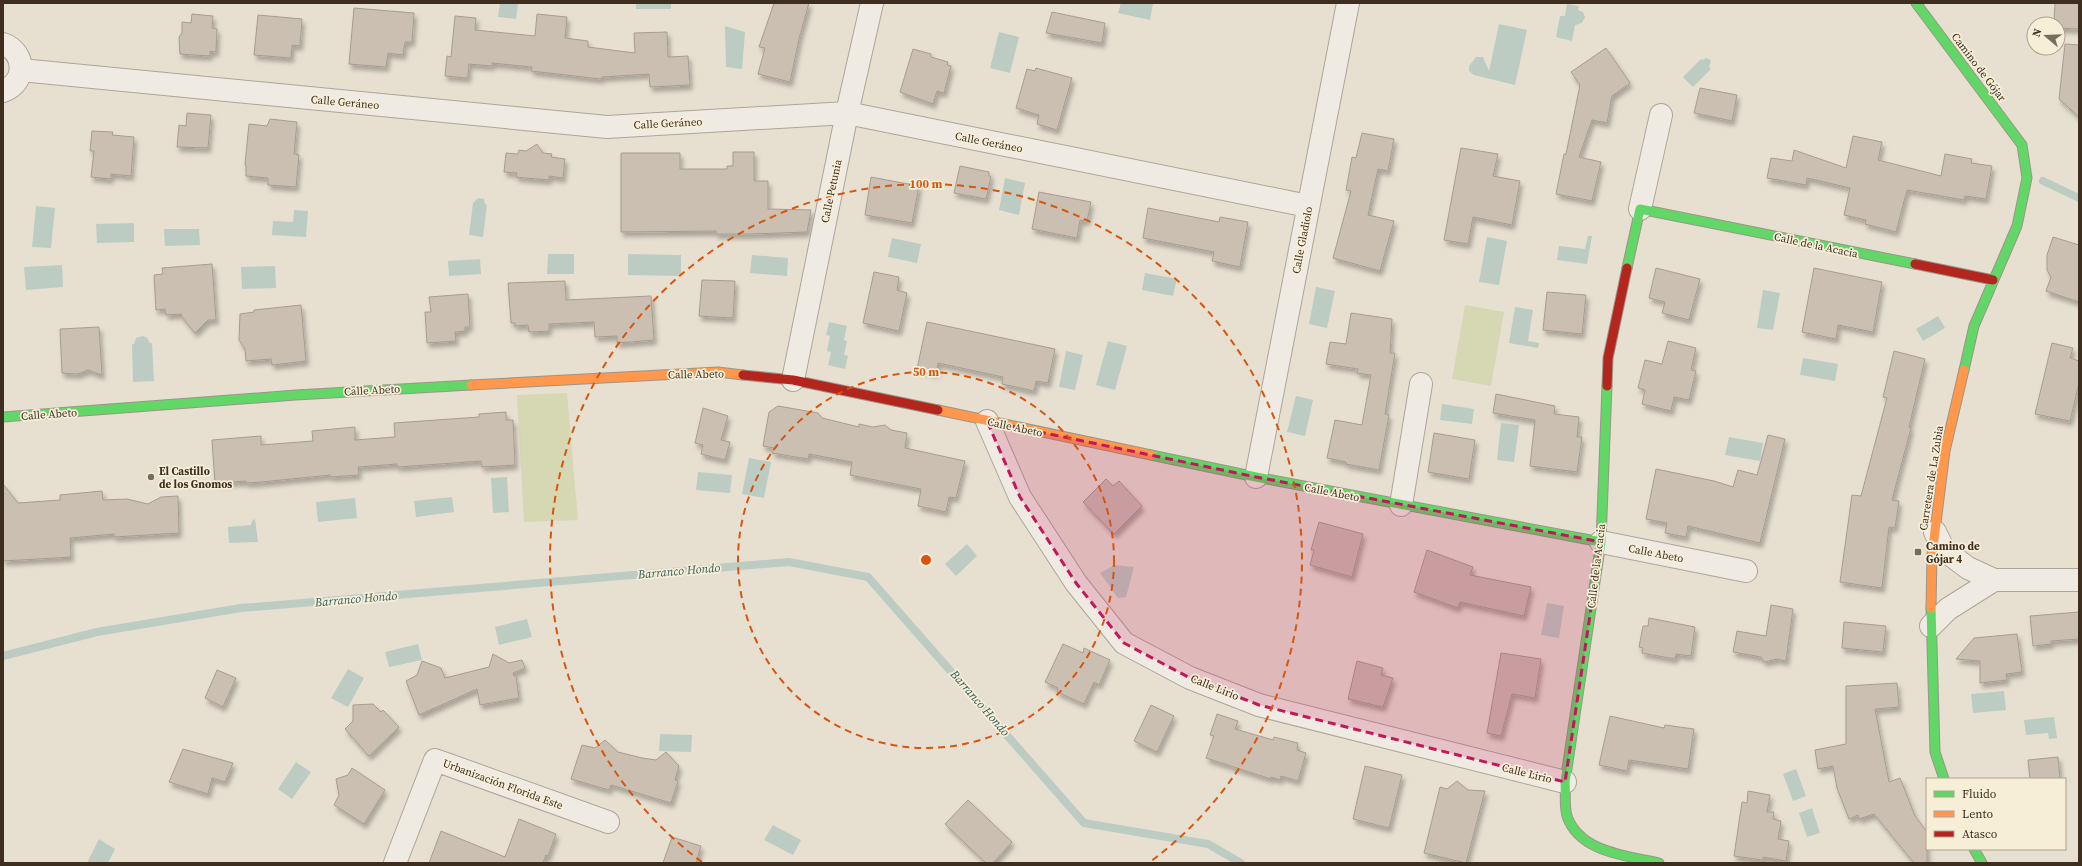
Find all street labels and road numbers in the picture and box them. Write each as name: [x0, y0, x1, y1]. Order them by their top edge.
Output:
street label: Camino de Gójar: [1948, 30, 2010, 105]
street label: Calle Geráneo: [310, 92, 380, 113]
street label: Calle Geráneo: [633, 114, 703, 133]
street label: Calle Geráneo: [954, 129, 1024, 156]
street label: Calle Petunia: [817, 158, 846, 224]
street label: Calle Gladiolo: [1289, 205, 1316, 275]
street label: Calle de la Acacia: [1773, 229, 1860, 262]
street label: Calle Abeto: [668, 367, 724, 382]
street label: Calle Abeto: [344, 382, 400, 399]
street label: Calle Abeto: [21, 405, 78, 424]
street label: Calle Abeto: [986, 414, 1044, 441]
street label: Carretera de La Zubia: [1916, 424, 1947, 532]
street label: Calle Abeto: [1303, 480, 1361, 505]
street label: Calle de la Acacia: [1584, 522, 1609, 609]
street label: Calle Abeto: [1627, 541, 1685, 566]
street label: Calle Lirio: [1188, 671, 1241, 704]
street label: Urbanización Florida Este: [441, 756, 565, 813]
street label: Calle Lirio: [1500, 760, 1553, 787]

